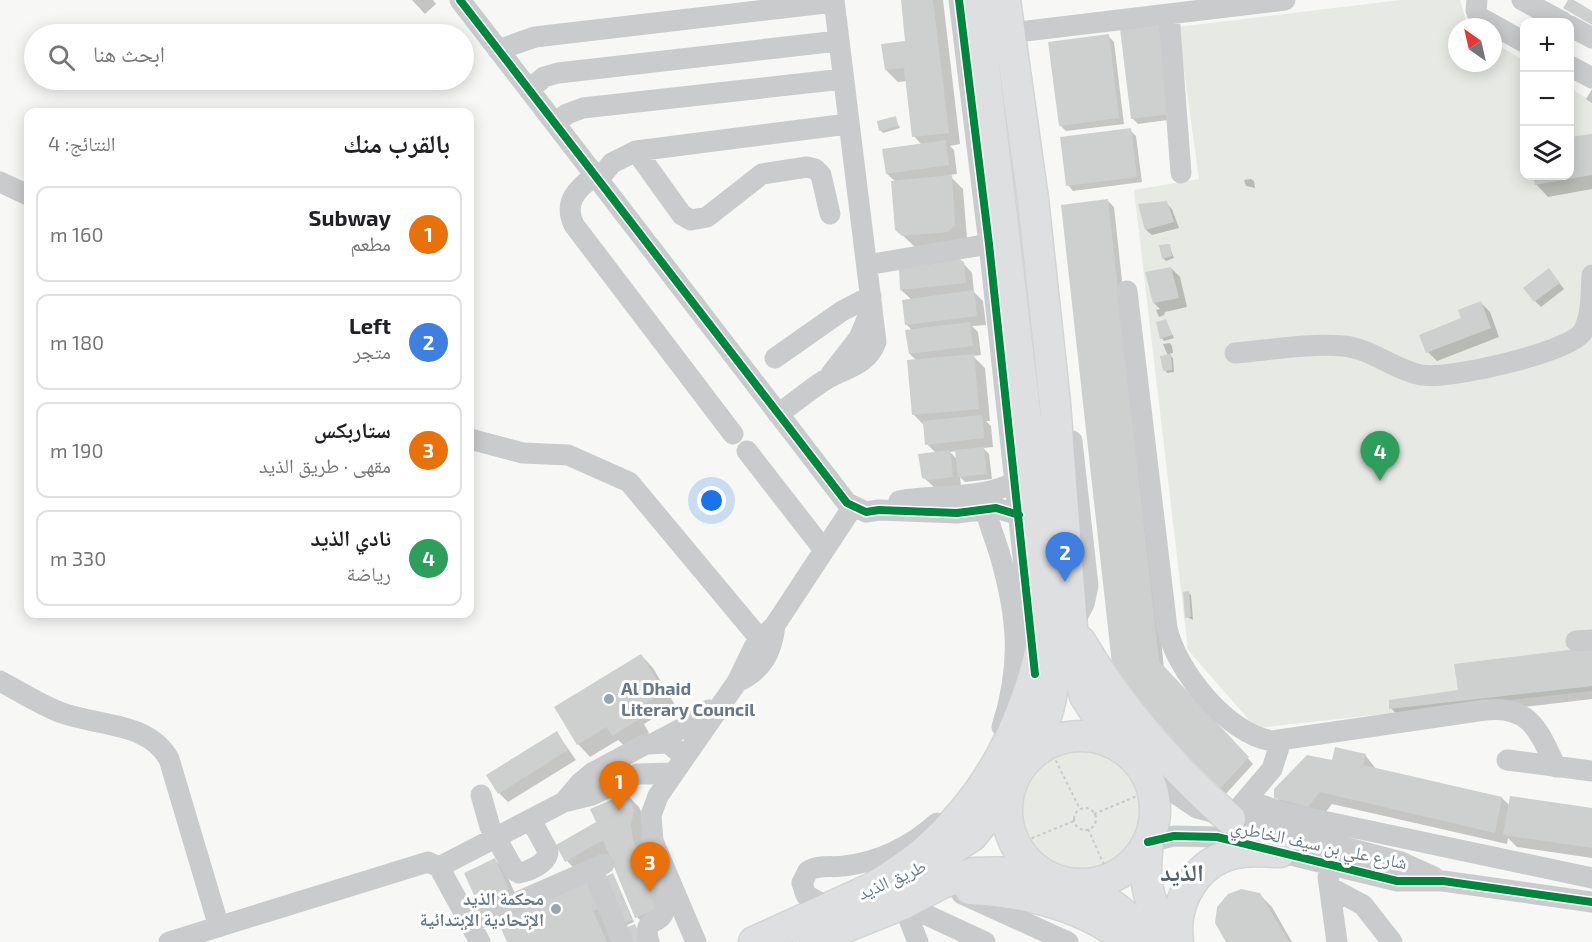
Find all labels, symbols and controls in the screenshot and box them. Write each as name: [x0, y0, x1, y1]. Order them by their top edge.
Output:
north arrow: [1448, 18, 1502, 72]
map controls: [1520, 18, 1574, 180]
button: +: [1520, 18, 1574, 72]
search box: [24, 24, 474, 90]
text: ابحث هنا: [93, 40, 165, 66]
icon: search: [45, 41, 78, 74]
button: −: [1520, 72, 1574, 126]
button: layers: [1520, 126, 1574, 180]
text: بالقرب منك: [343, 127, 450, 158]
text: النتائج: 4: [48, 131, 115, 155]
text: Subway: [309, 204, 391, 230]
text: 160 m: [50, 222, 103, 246]
text: 1: [424, 222, 433, 246]
text: مطعم: [350, 231, 391, 255]
text: Left: [349, 312, 391, 338]
text: 180 m: [50, 330, 104, 354]
text: 2: [423, 330, 434, 354]
text: متجر: [353, 339, 391, 363]
text: ستاربكس: [314, 416, 391, 442]
pin: 4: [1360, 432, 1400, 481]
text: 190 m: [50, 438, 103, 462]
text: 3: [423, 438, 434, 462]
text: مقهى · طريق الذيد: [259, 453, 391, 477]
your location: [697, 486, 726, 515]
text: نادي الذيد: [310, 524, 391, 550]
pin: 2: [1046, 532, 1084, 582]
text: 330 m: [50, 546, 106, 570]
text: 4: [422, 546, 435, 570]
text: رياضة: [347, 561, 391, 585]
place label: Al Dhaid Literary Council: [621, 677, 755, 720]
marker: Al Dhaid Literary Council: [602, 692, 616, 706]
pin: 1: [600, 762, 638, 811]
street label: شارع علي بن سيف الخاطري: [1228, 815, 1409, 878]
pin: 3: [630, 842, 670, 892]
street label: طريق الذيد: [854, 854, 929, 905]
district label: الذيد: [1160, 857, 1204, 887]
place label: محكمة الذيد الإتحادية الإبتدائية: [420, 887, 544, 931]
marker: محكمة الذيد الإتحادية الإبتدائية: [549, 902, 563, 916]

